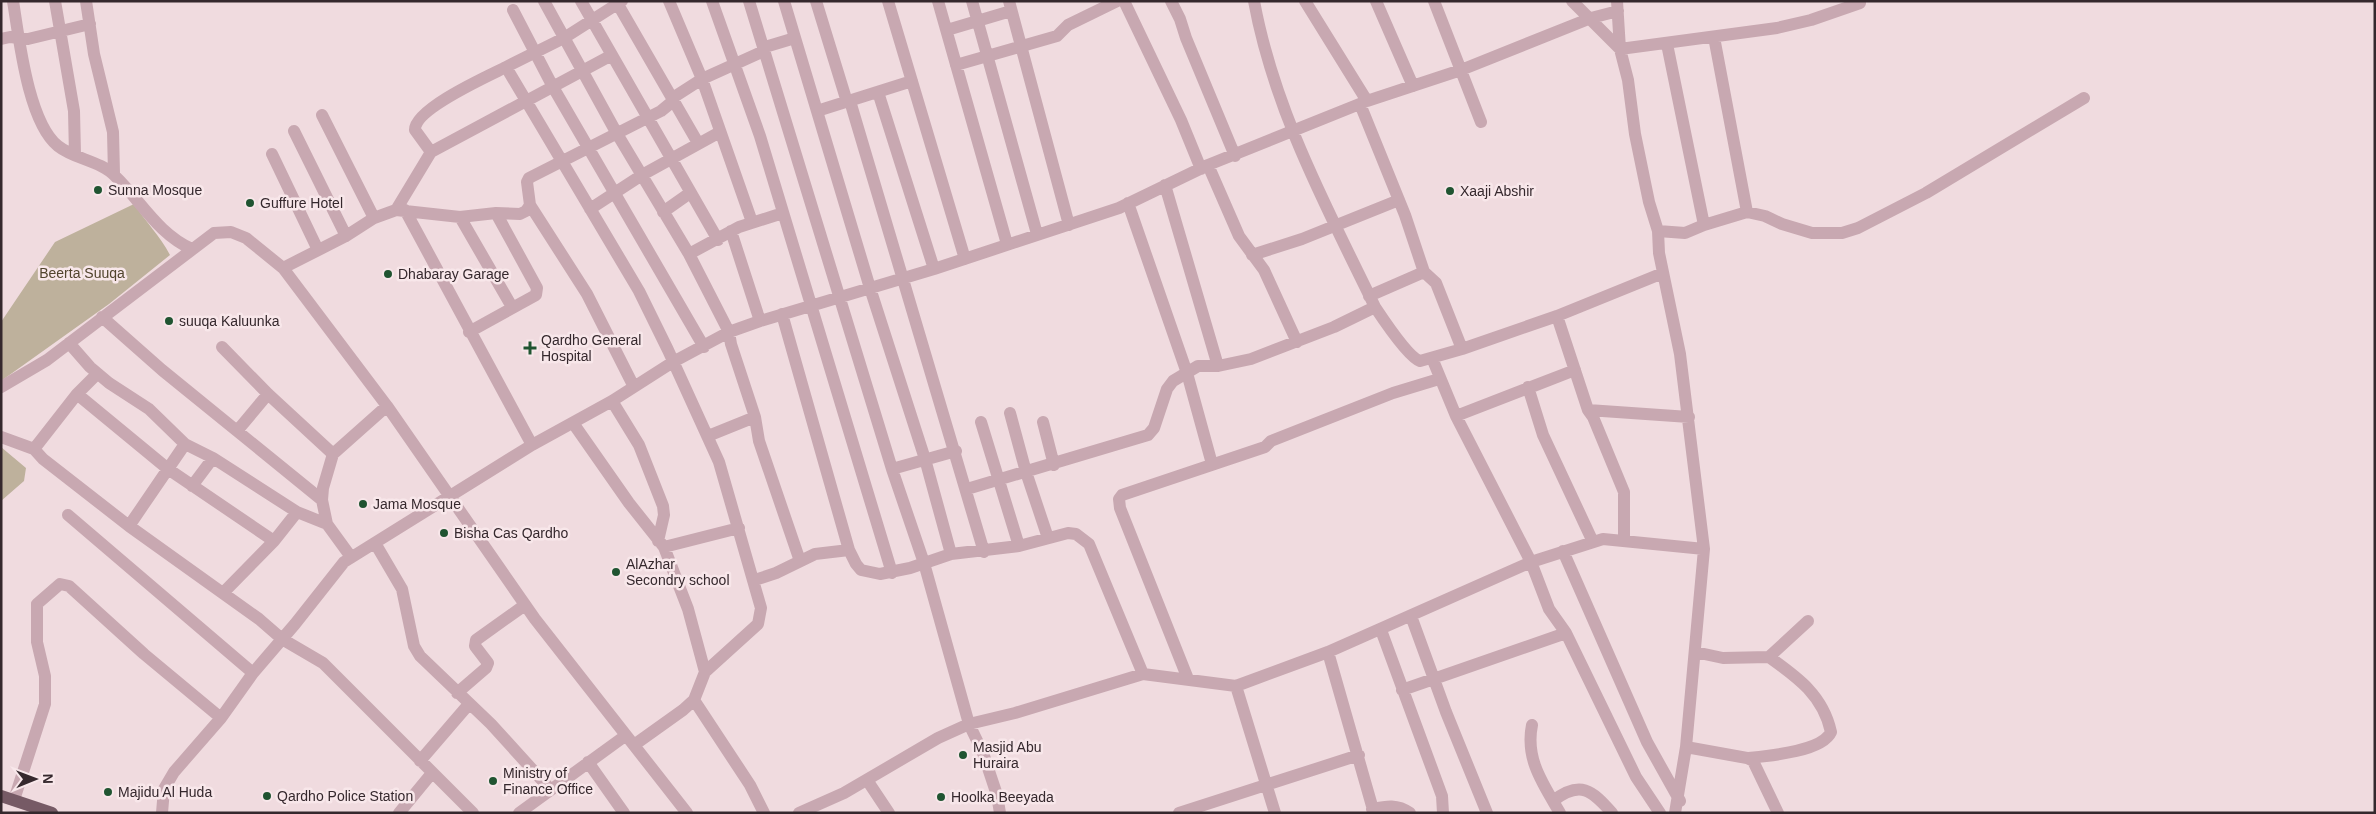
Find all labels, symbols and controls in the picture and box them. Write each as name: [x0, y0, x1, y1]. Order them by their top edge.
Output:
place label: Sunna Mosque: [108, 182, 202, 198]
place label: Xaaji Abshir: [1460, 183, 1534, 199]
marker: Sunna Mosque: [92, 184, 104, 196]
marker: Xaaji Abshir: [1444, 185, 1456, 197]
place label: Guffure Hotel: [260, 195, 343, 211]
marker: Guffure Hotel: [244, 197, 256, 209]
park label: Beerta Suuqa: [39, 265, 125, 281]
place label: Dhabaray Garage: [398, 266, 510, 282]
marker: Dhabaray Garage: [382, 268, 394, 280]
place label: suuqa Kaluunka: [179, 313, 280, 329]
marker: suuqa Kaluunka: [163, 315, 175, 327]
place label: Qardho General Hospital: [541, 332, 641, 364]
marker: Qardho General Hospital: [523, 341, 537, 355]
place label: Jama Mosque: [373, 496, 461, 512]
marker: Jama Mosque: [357, 498, 369, 510]
place label: Bisha Cas Qardho: [454, 525, 569, 541]
marker: Bisha Cas Qardho: [438, 527, 450, 539]
place label: AlAzhar Secondry school: [626, 556, 730, 588]
marker: AlAzhar Secondry school: [610, 566, 622, 578]
place label: Masjid Abu Huraira: [973, 739, 1041, 771]
marker: Masjid Abu Huraira: [957, 749, 969, 761]
north arrow: [10, 754, 60, 804]
place label: Ministry of Finance Office: [503, 765, 593, 797]
text: N: [40, 774, 56, 784]
marker: Ministry of Finance Office: [487, 775, 499, 787]
place label: Majidu Al Huda: [118, 784, 212, 800]
marker: Majidu Al Huda: [102, 786, 114, 798]
place label: Qardho Police Station: [277, 788, 413, 804]
place label: Hoolka Beeyada: [951, 789, 1054, 805]
marker: Qardho Police Station: [261, 790, 273, 802]
marker: Hoolka Beeyada: [935, 791, 947, 803]

